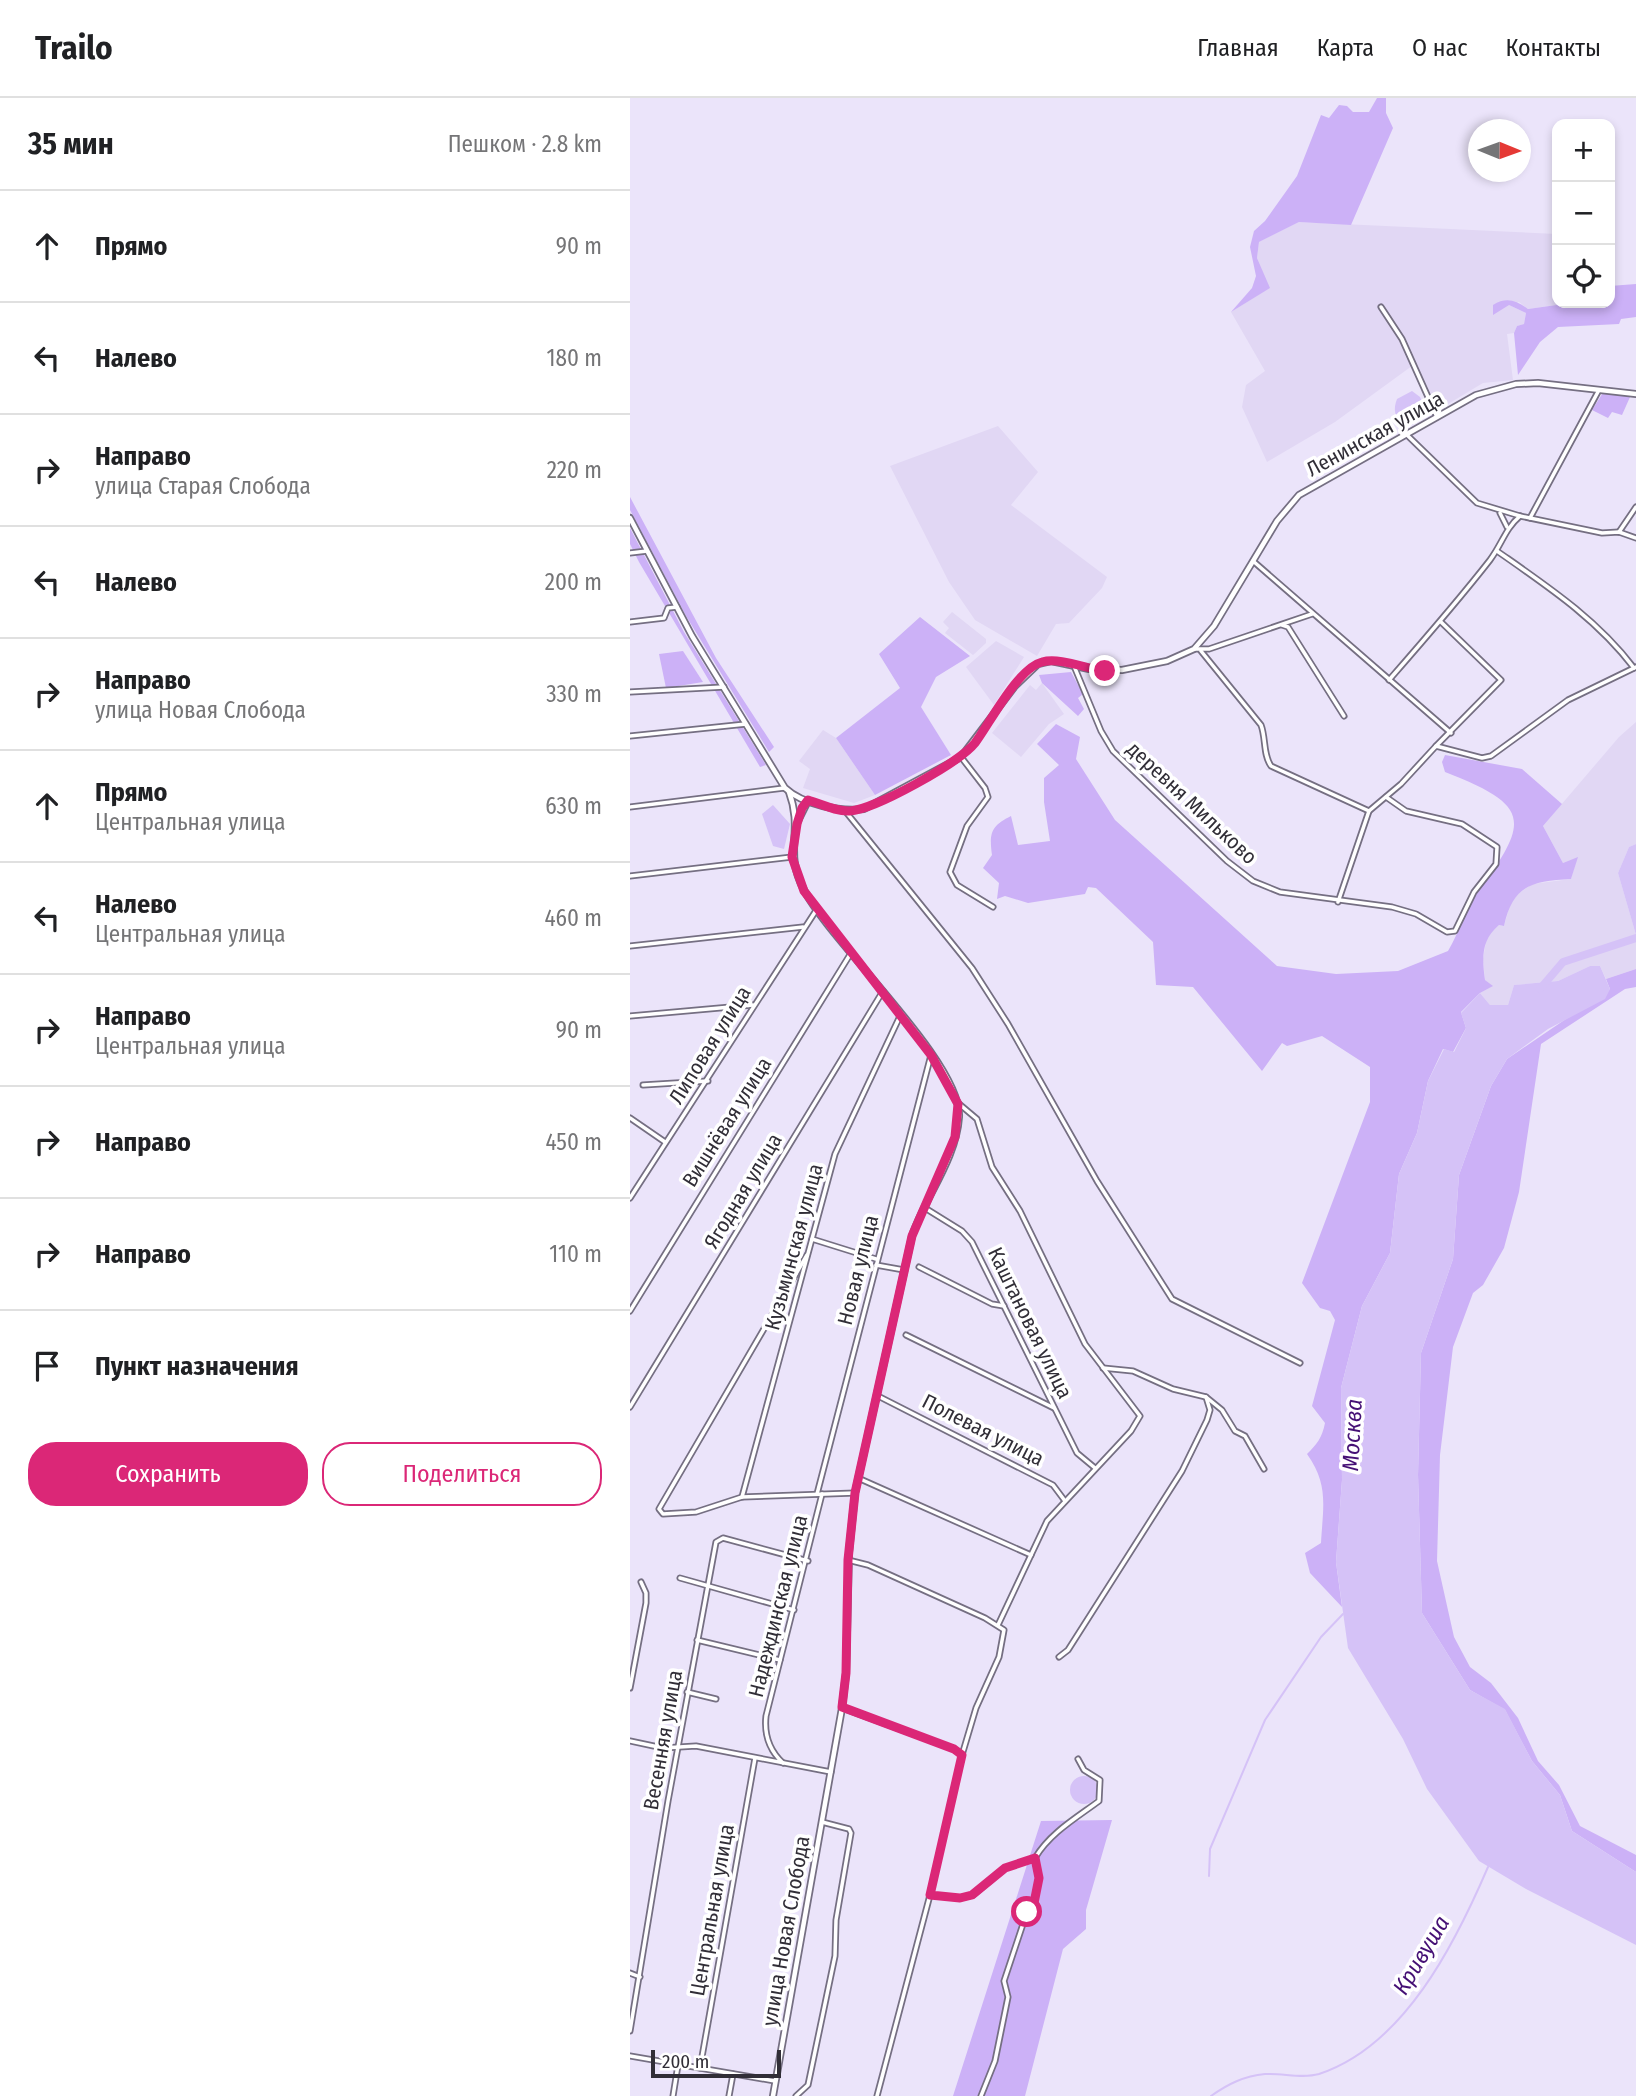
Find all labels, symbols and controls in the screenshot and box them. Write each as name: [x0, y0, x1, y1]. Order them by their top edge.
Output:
text: Trailo: [35, 28, 113, 68]
text: Главная: [1197, 34, 1279, 62]
text: Карта: [1317, 34, 1374, 62]
text: О нас: [1412, 34, 1467, 62]
text: Контакты: [1505, 34, 1601, 62]
north arrow: [1468, 119, 1531, 182]
map controls: [1552, 119, 1615, 308]
button: +: [1552, 119, 1615, 182]
text: 35 мин: [28, 126, 114, 162]
text: Пешком · 2.8 km: [448, 130, 602, 158]
button: −: [1552, 182, 1615, 245]
icon: ahead: [28, 227, 66, 265]
text: Прямо: [95, 231, 167, 262]
text: 90 m: [556, 232, 602, 260]
button: locate: [1552, 245, 1615, 308]
icon: left: [28, 339, 66, 377]
text: Налево: [95, 343, 177, 374]
text: 180 m: [546, 344, 602, 372]
street label: Ленинская улица: [1302, 386, 1448, 482]
text: Направо: [95, 441, 191, 472]
icon: right: [28, 451, 66, 489]
text: 220 m: [547, 456, 602, 484]
text: улица Старая Слобода: [95, 472, 311, 500]
icon: left: [28, 563, 66, 601]
text: Налево: [95, 567, 177, 598]
text: 200 m: [545, 568, 602, 596]
route end: [1089, 655, 1120, 686]
text: Направо: [95, 665, 191, 696]
icon: right: [28, 675, 66, 713]
text: 330 m: [546, 680, 602, 708]
text: улица Новая Слобода: [95, 696, 306, 724]
street label: деревня Мильково: [1122, 736, 1262, 870]
text: Прямо: [95, 777, 167, 808]
icon: ahead: [28, 787, 66, 825]
text: 630 m: [545, 792, 602, 820]
text: Центральная улица: [95, 808, 286, 836]
text: Налево: [95, 889, 177, 920]
icon: left: [28, 899, 66, 937]
text: 460 m: [544, 904, 602, 932]
text: Центральная улица: [95, 920, 286, 948]
street label: Липовая улица: [663, 981, 757, 1109]
text: Направо: [95, 1001, 191, 1032]
icon: right: [28, 1011, 66, 1049]
text: 90 m: [556, 1016, 602, 1044]
text: Центральная улица: [95, 1032, 286, 1060]
street label: Вишнёвая улица: [677, 1052, 777, 1192]
icon: right: [28, 1123, 66, 1161]
text: Направо: [95, 1127, 191, 1158]
text: 450 m: [545, 1128, 602, 1156]
street label: Ягодная улица: [698, 1129, 788, 1253]
street label: Кузьминская улица: [759, 1161, 829, 1333]
street label: Новая улица: [832, 1212, 884, 1328]
icon: right: [28, 1235, 66, 1273]
text: Направо: [95, 1239, 191, 1270]
text: 110 m: [549, 1240, 602, 1268]
street label: Каштановая улица: [982, 1243, 1078, 1403]
icon: arrive: [28, 1347, 66, 1385]
text: Пункт назначения: [95, 1351, 299, 1382]
street label: Полевая улица: [918, 1388, 1048, 1472]
water label: Москва: [1336, 1398, 1368, 1472]
button: Сохранить: [28, 1442, 308, 1506]
button: Поделиться: [322, 1442, 602, 1506]
street label: Надеждинская улица: [743, 1512, 813, 1700]
street label: Весенняя улица: [638, 1668, 688, 1812]
street label: Центральная улица: [684, 1822, 740, 1998]
street label: улица Новая Слобода: [756, 1834, 816, 2028]
route start: [1011, 1896, 1042, 1927]
water label: Кривуша: [1387, 1910, 1455, 2000]
scale bar: [651, 2047, 780, 2079]
text: 200 m: [662, 2050, 709, 2073]

